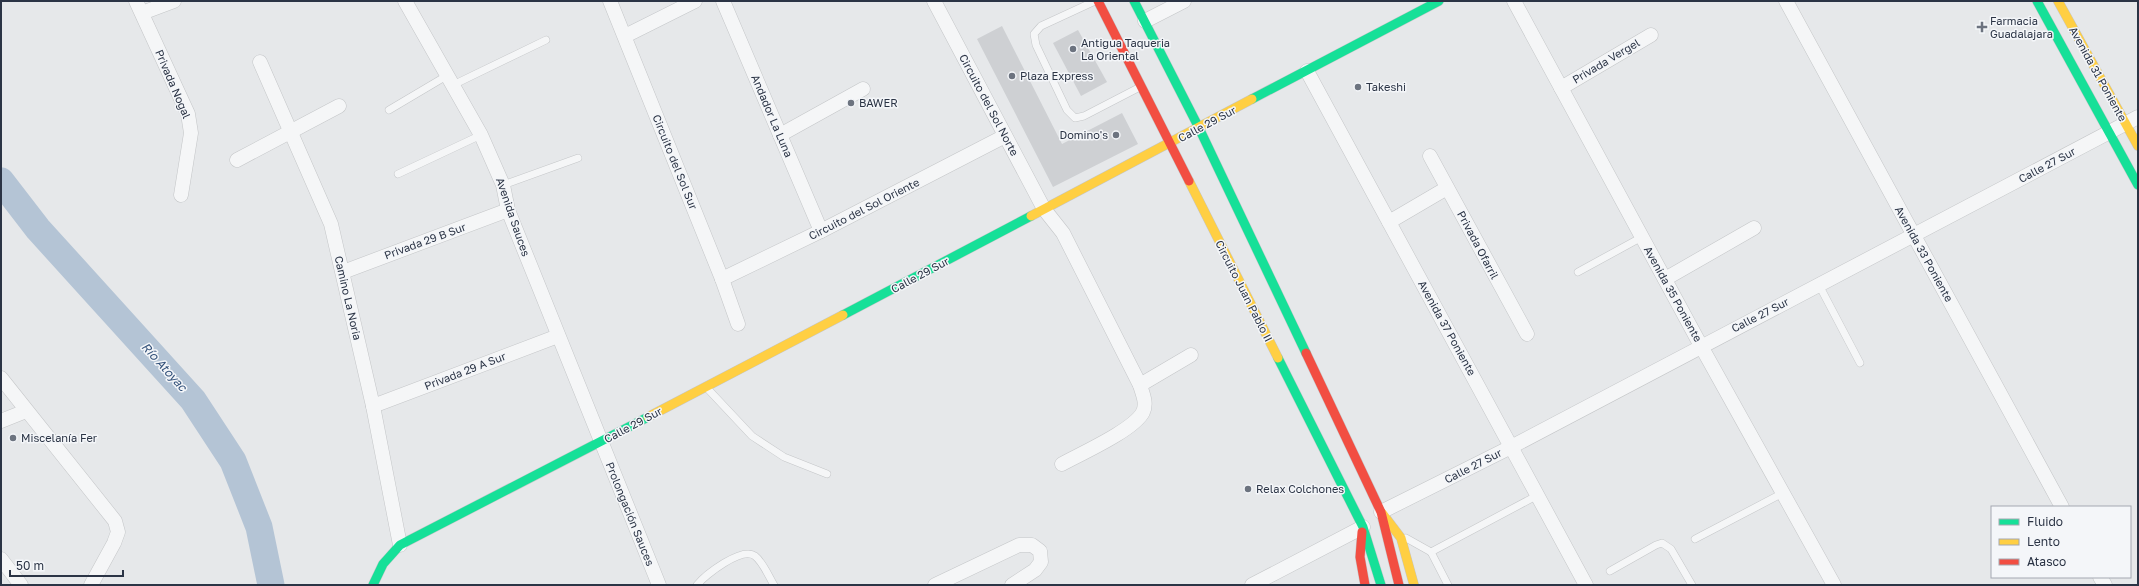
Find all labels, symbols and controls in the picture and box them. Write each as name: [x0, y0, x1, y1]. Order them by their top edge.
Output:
place label: Farmacia Guadalajara: [1990, 14, 2053, 40]
marker: Farmacia Guadalajara: [1977, 22, 1987, 32]
street label: Avenida 31 Poniente: [2067, 24, 2130, 123]
street label: Privada Vergel: [1570, 35, 1642, 86]
place label: Antigua Taqueria La Oriental: [1081, 36, 1170, 62]
marker: Antigua Taqueria La Oriental: [1068, 44, 1078, 54]
street label: Privada Nogal: [153, 47, 194, 121]
street label: Circuito del Sol Norte: [957, 52, 1022, 158]
place label: Plaza Express: [1020, 69, 1093, 82]
marker: Plaza Express: [1007, 71, 1017, 81]
street label: Andador La Luna: [749, 73, 796, 159]
place label: Takeshi: [1366, 80, 1406, 93]
marker: Takeshi: [1353, 82, 1363, 92]
place label: BAWER: [859, 96, 898, 109]
marker: BAWER: [846, 98, 856, 108]
street label: Calle 29 Sur: [1176, 103, 1238, 144]
street label: Circuito del Sol Sur: [650, 112, 701, 212]
place label: Domino's: [1060, 128, 1108, 141]
marker: Domino's: [1111, 130, 1121, 140]
street label: Calle 27 Sur: [2016, 144, 2078, 185]
street label: Circuito del Sol Oriente: [806, 175, 921, 242]
street label: Avenida Sauces: [494, 176, 533, 258]
street label: Avenida 33 Poniente: [1893, 204, 1956, 304]
street label: Privada Ofarril: [1455, 208, 1502, 282]
street label: Privada 29 B Sur: [382, 219, 468, 261]
street label: Circuito Juan Pablo II: [1213, 238, 1276, 344]
street label: Avenida 35 Poniente: [1642, 244, 1705, 344]
street label: Camino La Noria: [332, 254, 365, 341]
street label: Calle 29 Sur: [889, 254, 951, 295]
street label: Avenida 37 Poniente: [1416, 278, 1479, 378]
street label: Calle 27 Sur: [1729, 294, 1791, 335]
water label: Río Atoyac: [139, 339, 191, 395]
street label: Privada 29 A Sur: [422, 349, 508, 392]
street label: Calle 29 Sur: [602, 404, 664, 445]
place label: Miscelanía Fer: [21, 431, 98, 444]
marker: Miscelanía Fer: [8, 433, 18, 443]
street label: Calle 27 Sur: [1442, 445, 1504, 486]
street label: Prolongación Sauces: [604, 460, 657, 568]
place label: Relax Colchones: [1256, 482, 1344, 495]
marker: Relax Colchones: [1243, 484, 1253, 494]
legend: [1991, 506, 2131, 578]
text: Fluido: [2027, 514, 2063, 529]
text: Lento: [2027, 534, 2060, 549]
scale bar: [10, 552, 123, 578]
text: Atasco: [2027, 554, 2066, 569]
text: 50 m: [16, 558, 44, 573]

